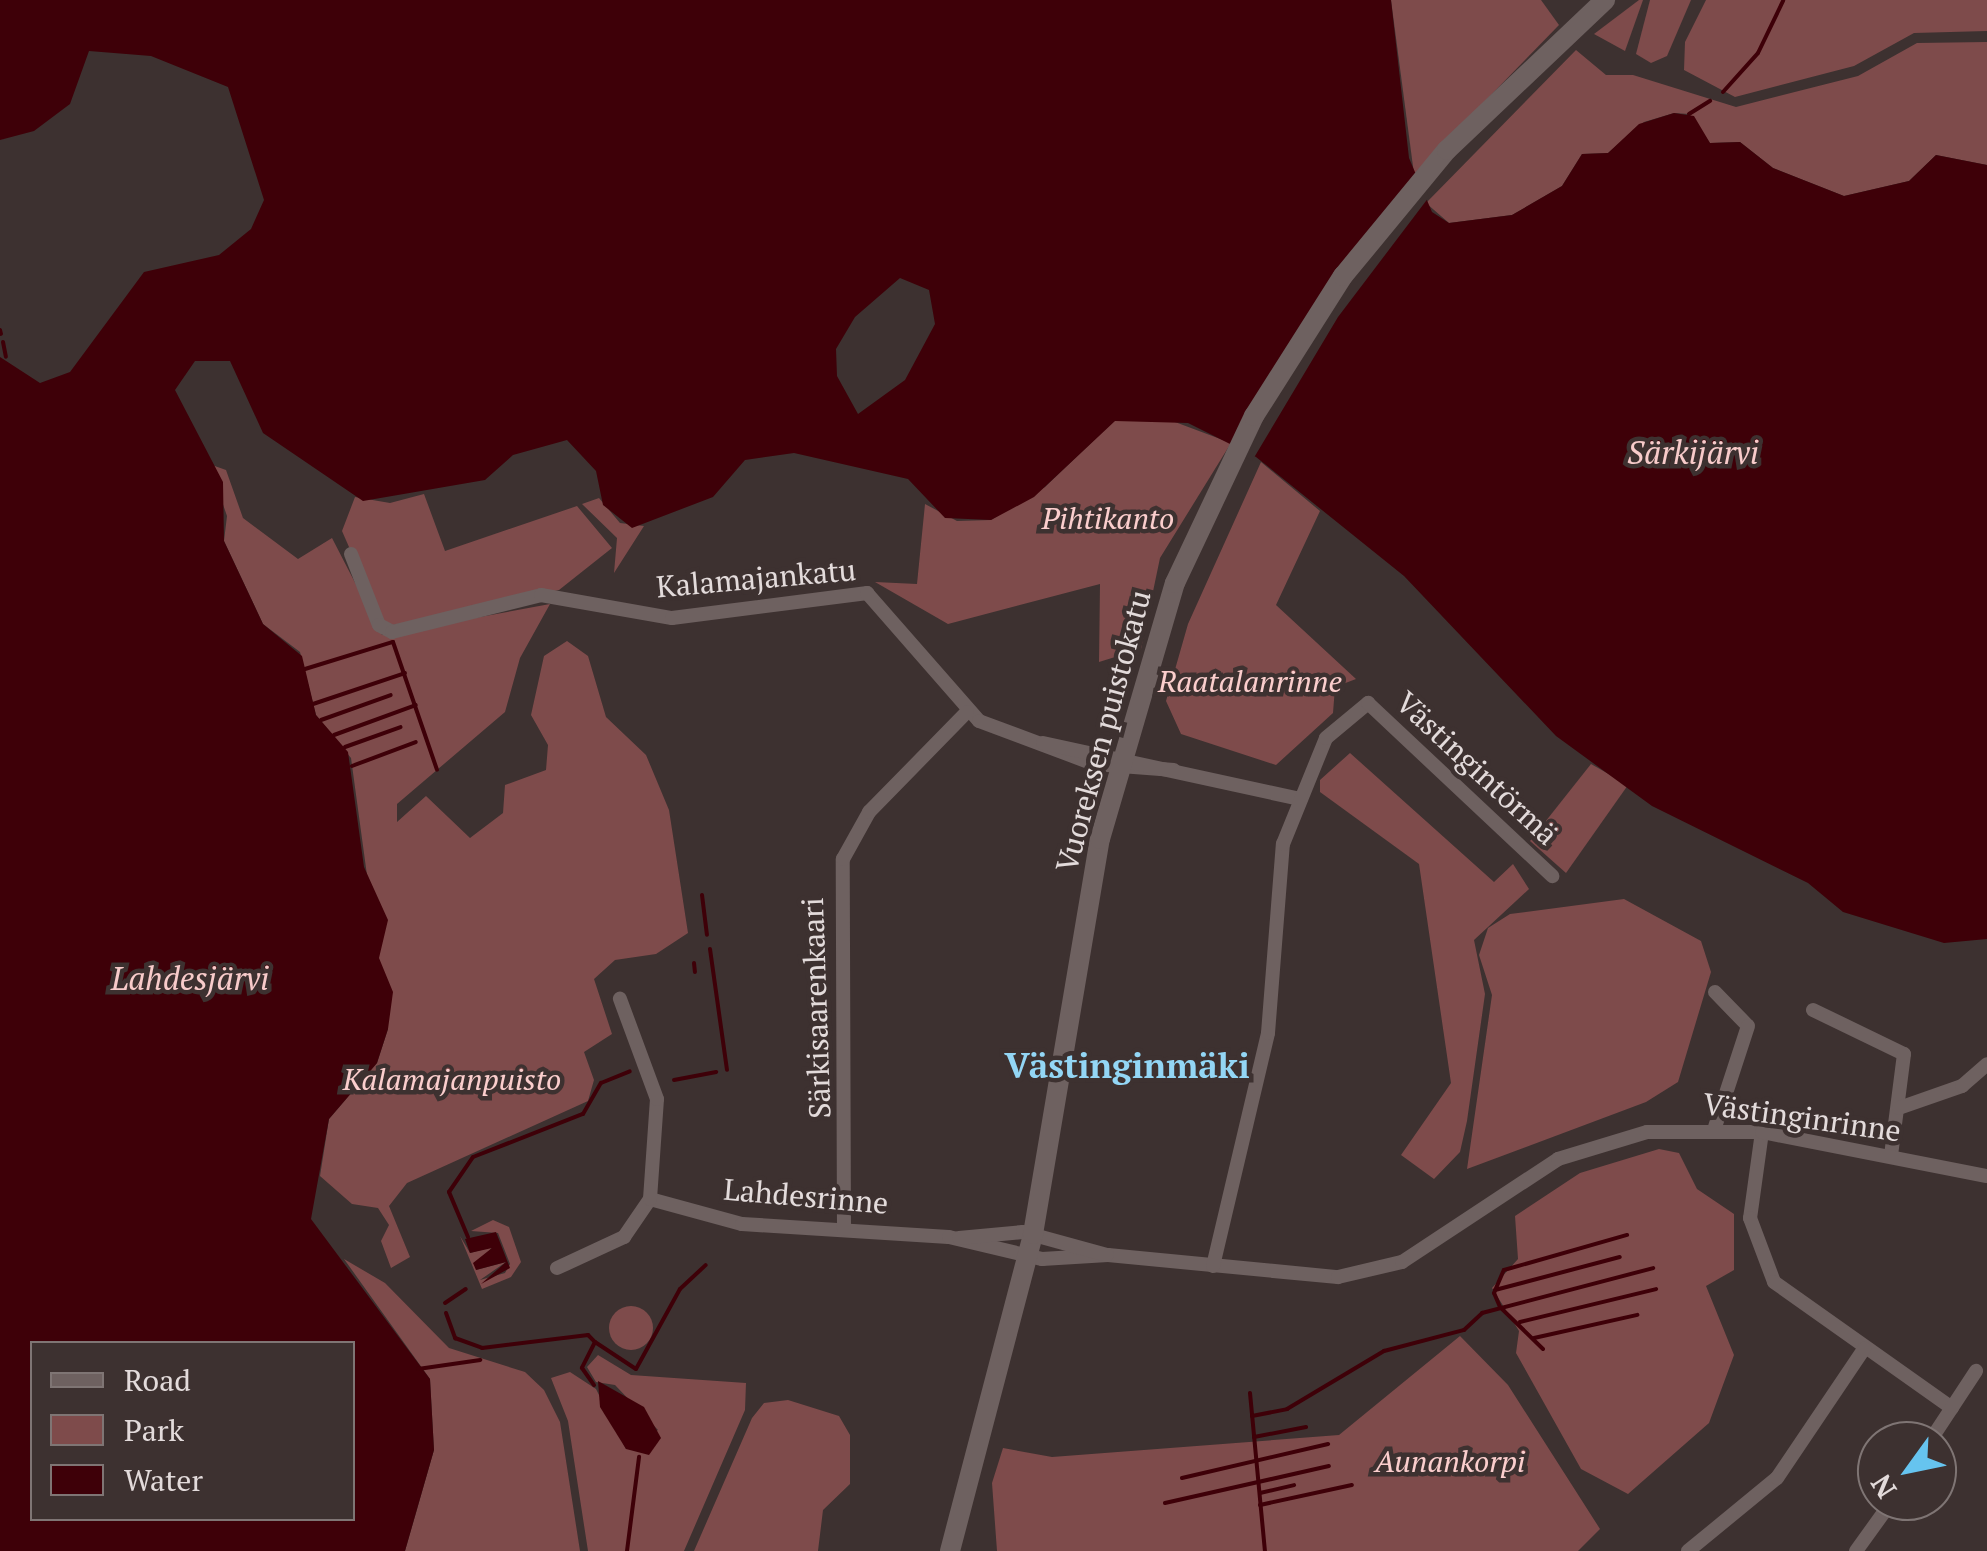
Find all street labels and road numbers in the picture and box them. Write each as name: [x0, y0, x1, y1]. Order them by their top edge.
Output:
street label: Kalamajankatu: [655, 551, 857, 605]
street label: Vuoreksen puistokatu: [1048, 586, 1158, 876]
street label: Västingintörmä: [1388, 684, 1566, 852]
street label: Särkisaarenkaari: [794, 897, 838, 1119]
street label: Västinginrinne: [1701, 1085, 1903, 1149]
street label: Lahdesrinne: [722, 1171, 890, 1221]

